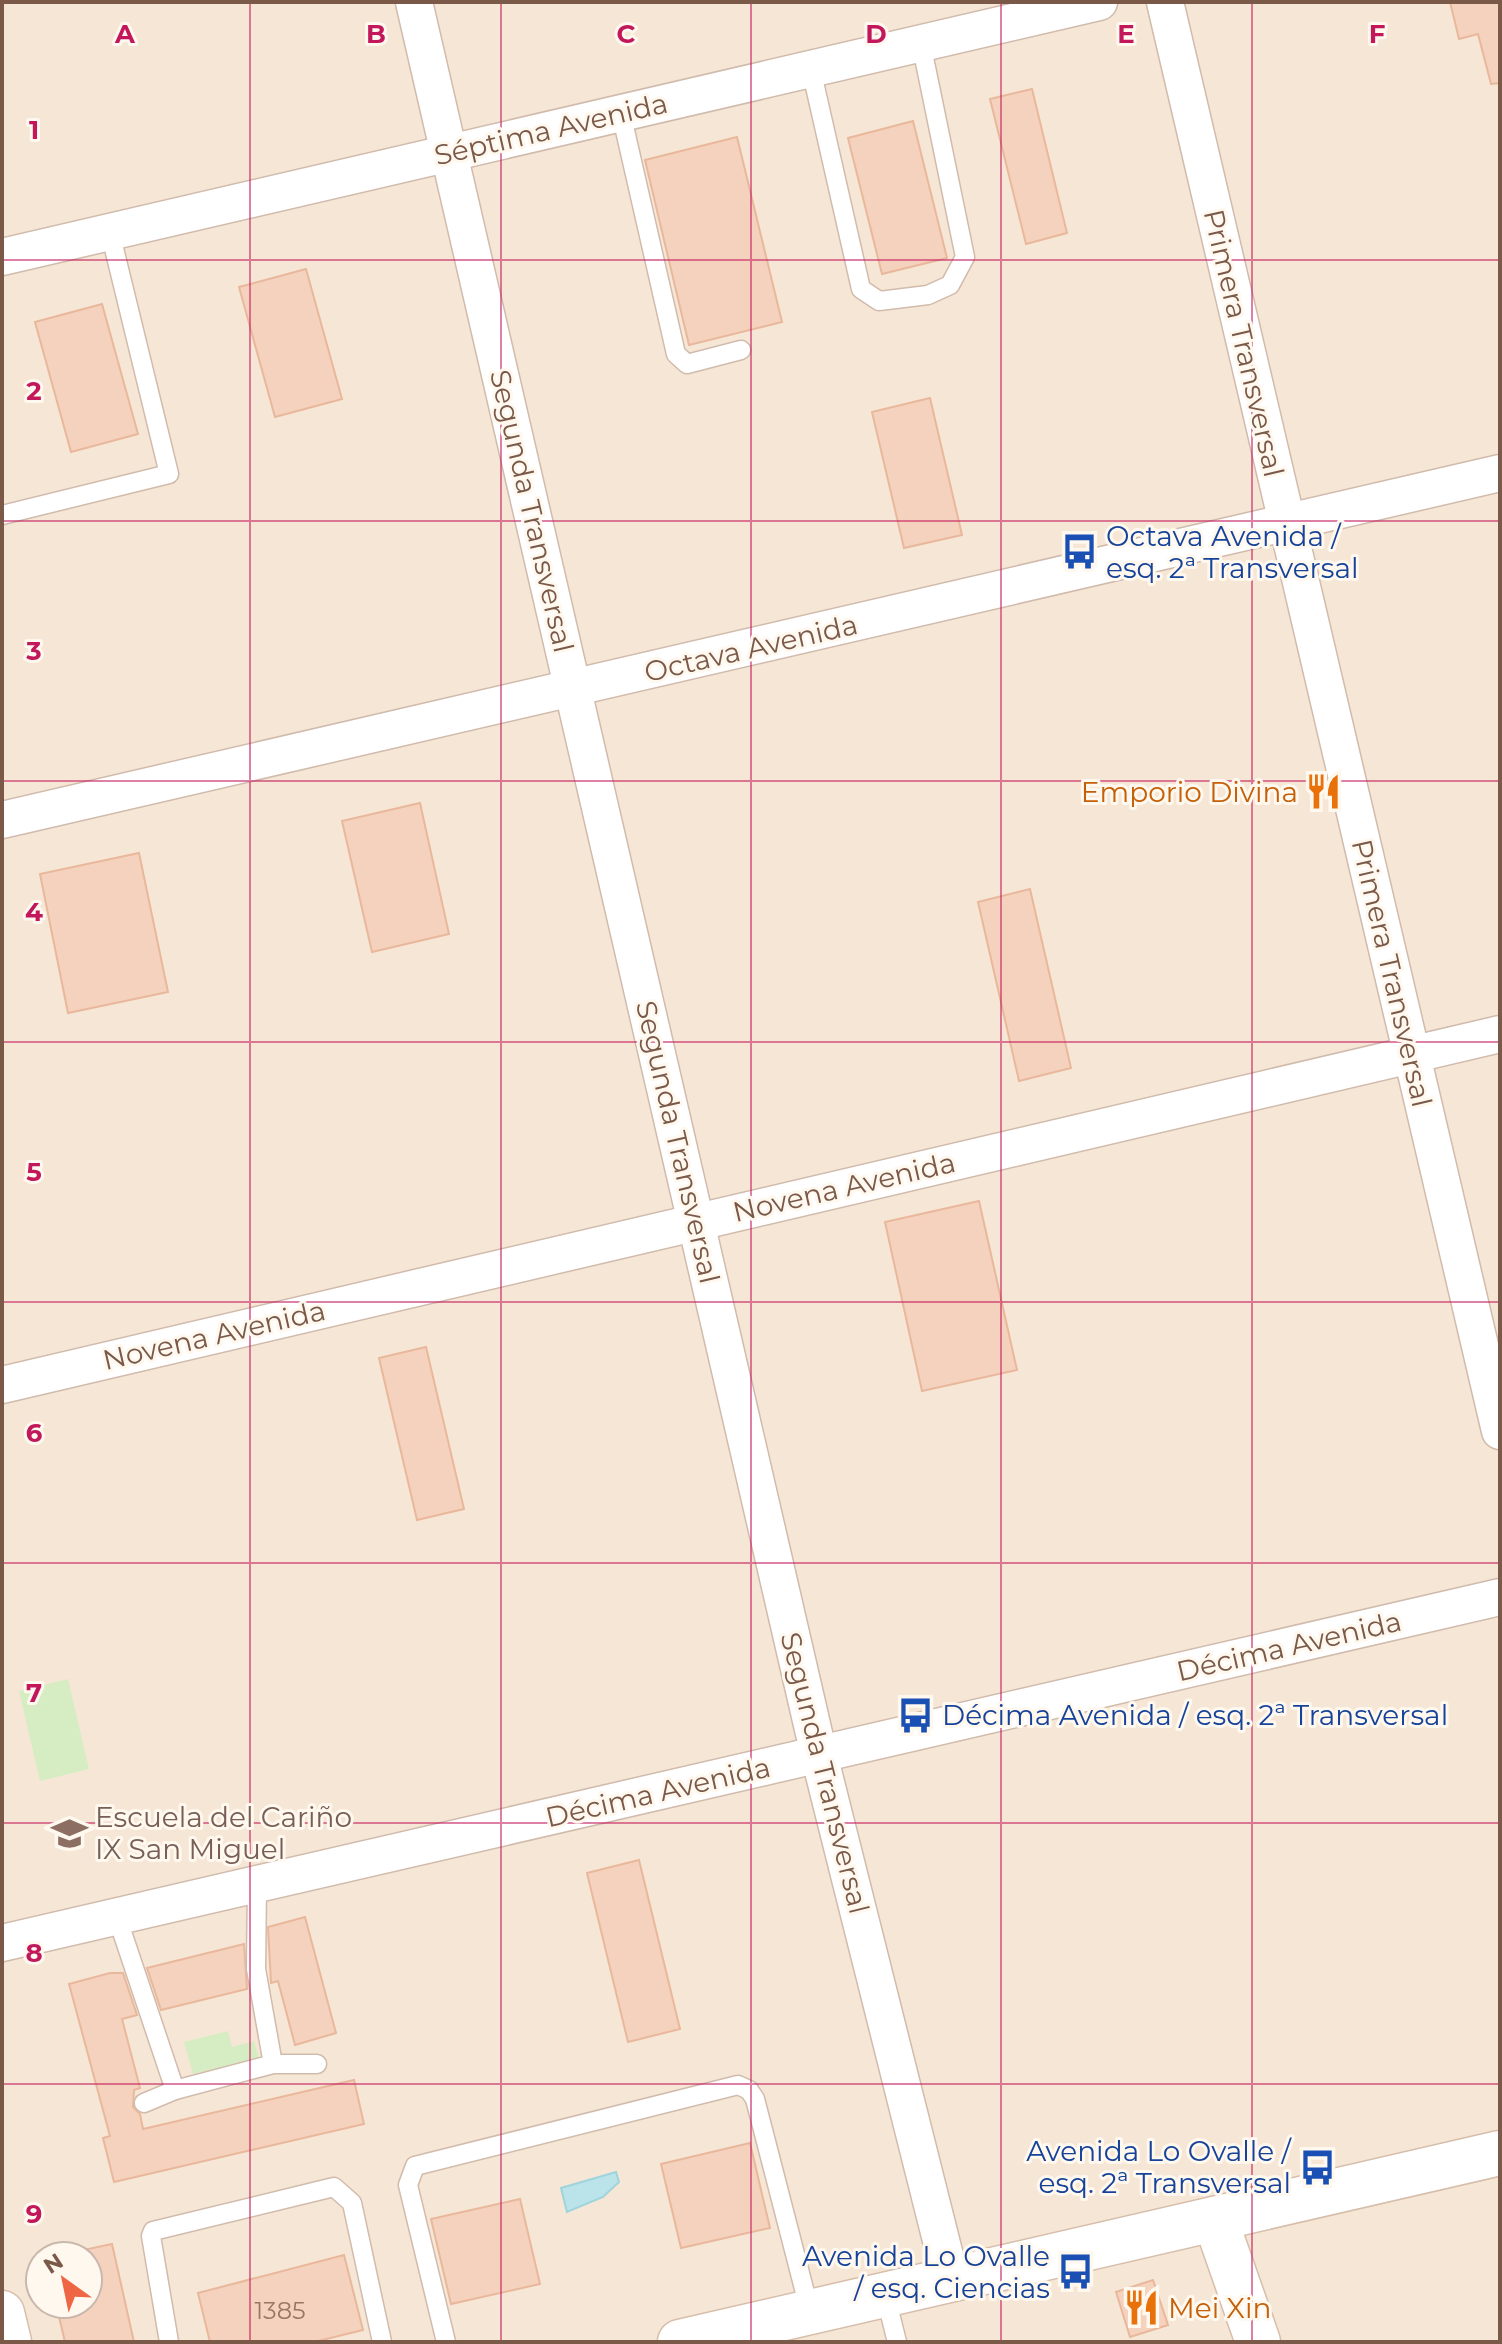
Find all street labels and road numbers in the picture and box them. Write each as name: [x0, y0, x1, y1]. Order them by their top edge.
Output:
street label: Séptima Avenida: [431, 86, 671, 172]
street label: Primera Transversal: [1197, 206, 1291, 480]
street label: Segunda Transversal: [483, 366, 581, 656]
street label: Octava Avenida: [641, 607, 861, 689]
street label: Primera Transversal: [1345, 836, 1439, 1110]
street label: Segunda Transversal: [629, 997, 727, 1287]
street label: Novena Avenida: [729, 1145, 959, 1229]
street label: Novena Avenida: [99, 1293, 329, 1377]
street label: Décima Avenida: [1173, 1604, 1405, 1688]
street label: Segunda Transversal: [774, 1629, 876, 1917]
street label: Décima Avenida: [542, 1750, 774, 1834]

